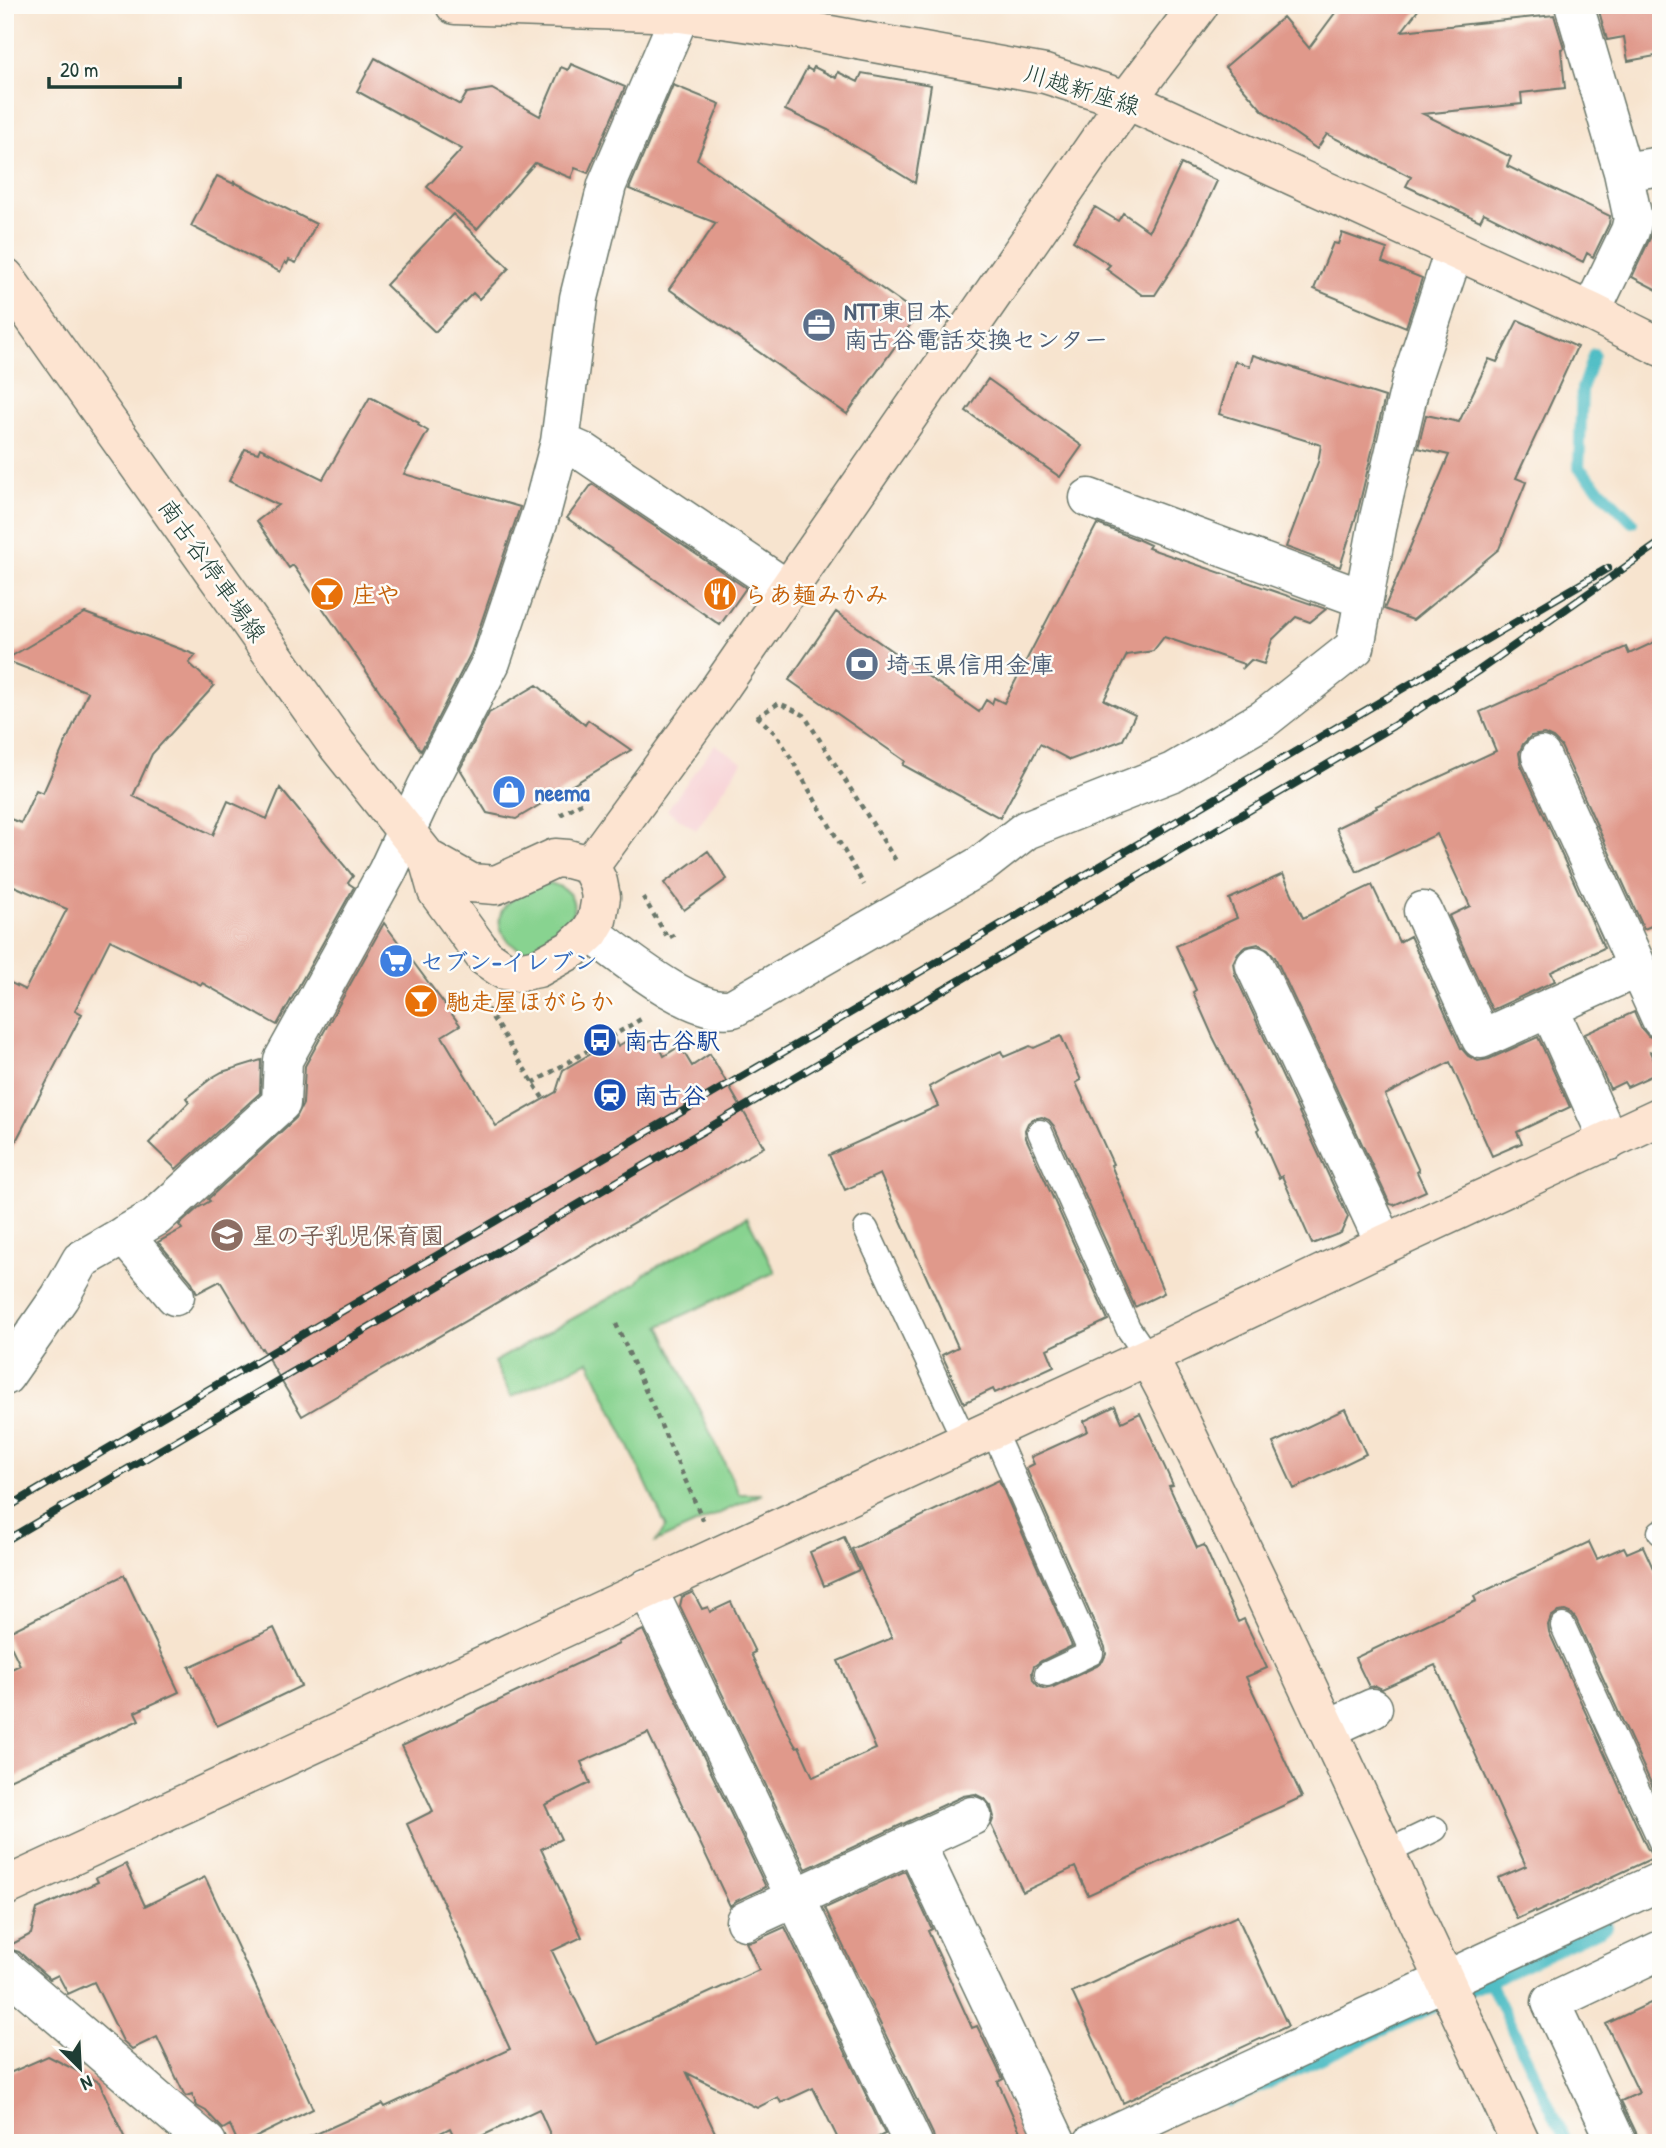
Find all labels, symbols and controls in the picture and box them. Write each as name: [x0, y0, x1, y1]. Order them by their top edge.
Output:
scale bar: [49, 46, 180, 90]
text: 20 m: [60, 55, 98, 84]
street label: 川越新座線: [1020, 56, 1144, 122]
place label: NTT東日本 南古谷電話交換センター: [844, 295, 1108, 355]
office icon: NTT東日本 南古谷電話交換センター: [800, 306, 838, 344]
street label: 南古谷停車場線: [152, 492, 274, 648]
bar icon: 庄や: [308, 575, 346, 613]
restaurant icon: らあ麺みかみ: [701, 575, 739, 613]
place label: 庄や: [352, 578, 400, 610]
place label: らあ麺みかみ: [744, 578, 888, 610]
bank icon: 埼玉県信用金庫: [843, 645, 881, 683]
place label: 埼玉県信用金庫: [886, 648, 1054, 680]
shop icon: neema: [490, 773, 528, 811]
place label: neema: [534, 776, 590, 808]
supermarket icon: セブン-イレブン: [377, 942, 415, 980]
place label: セブン-イレブン: [420, 945, 598, 977]
bar icon: 馳走屋ほがらか: [402, 982, 440, 1020]
place label: 馳走屋ほがらか: [446, 985, 614, 1017]
bus stop icon: 南古谷駅: [581, 1021, 619, 1059]
place label: 南古谷駅: [624, 1024, 720, 1056]
station icon: 南古谷: [591, 1076, 629, 1114]
place label: 南古谷: [634, 1079, 706, 1111]
school or university icon: 星の子乳児保育園: [208, 1216, 246, 1254]
place label: 星の子乳児保育園: [252, 1219, 444, 1251]
north arrow: [46, 2032, 116, 2102]
text: N: [77, 2070, 97, 2097]

